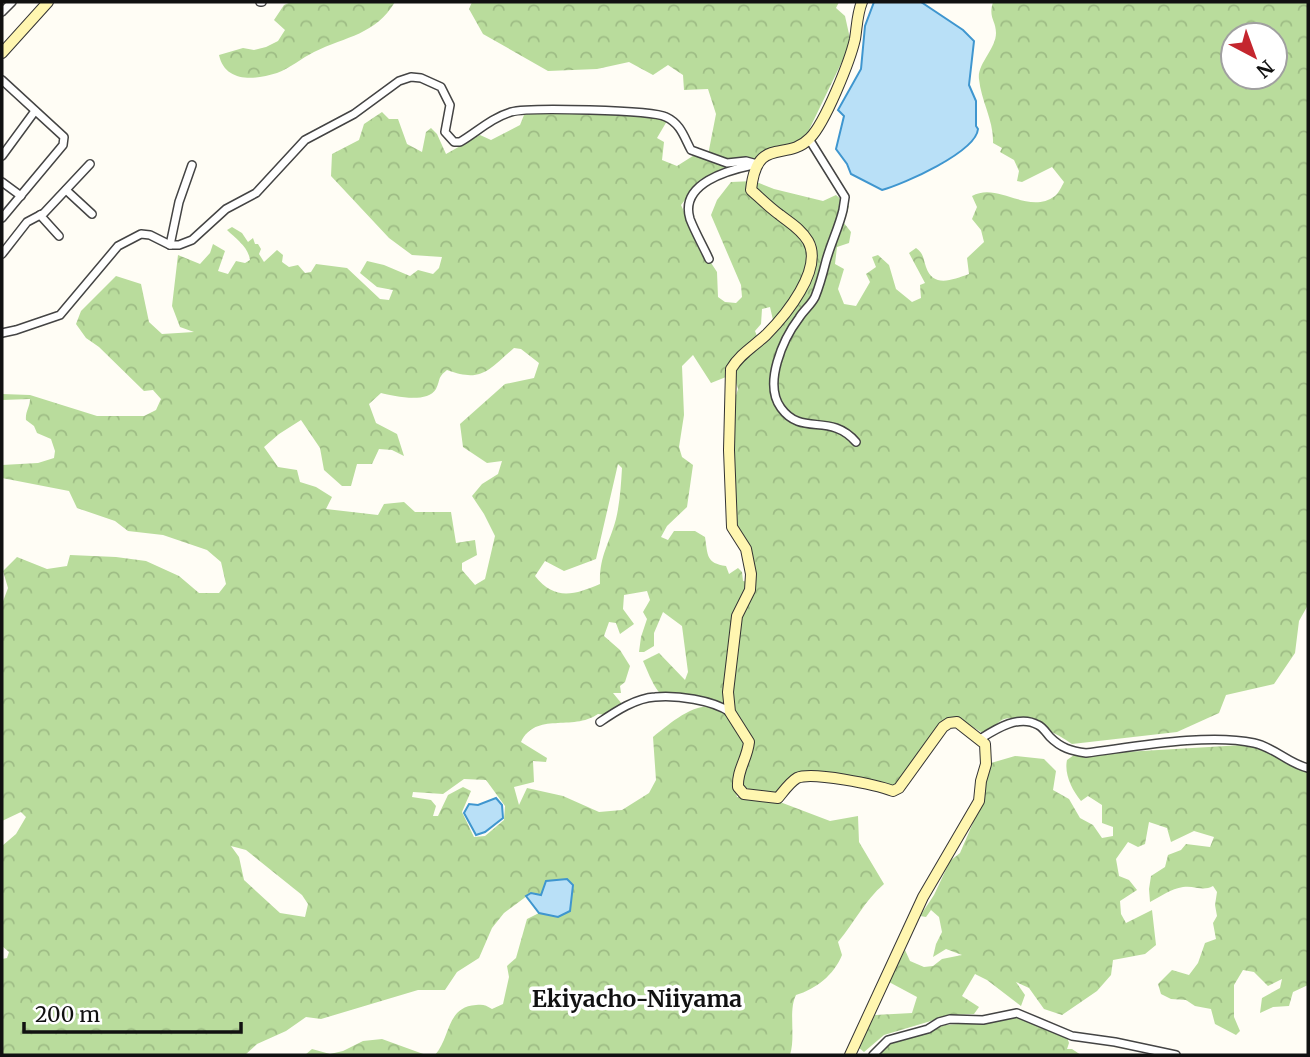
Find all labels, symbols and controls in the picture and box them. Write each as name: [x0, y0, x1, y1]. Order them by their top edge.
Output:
north arrow: [1219, 21, 1289, 91]
text: N: [1252, 55, 1279, 83]
district label: Ekiyacho-Niiyama: [532, 984, 742, 1013]
scale bar: [24, 990, 242, 1034]
text: 200 m: [35, 1001, 100, 1028]

